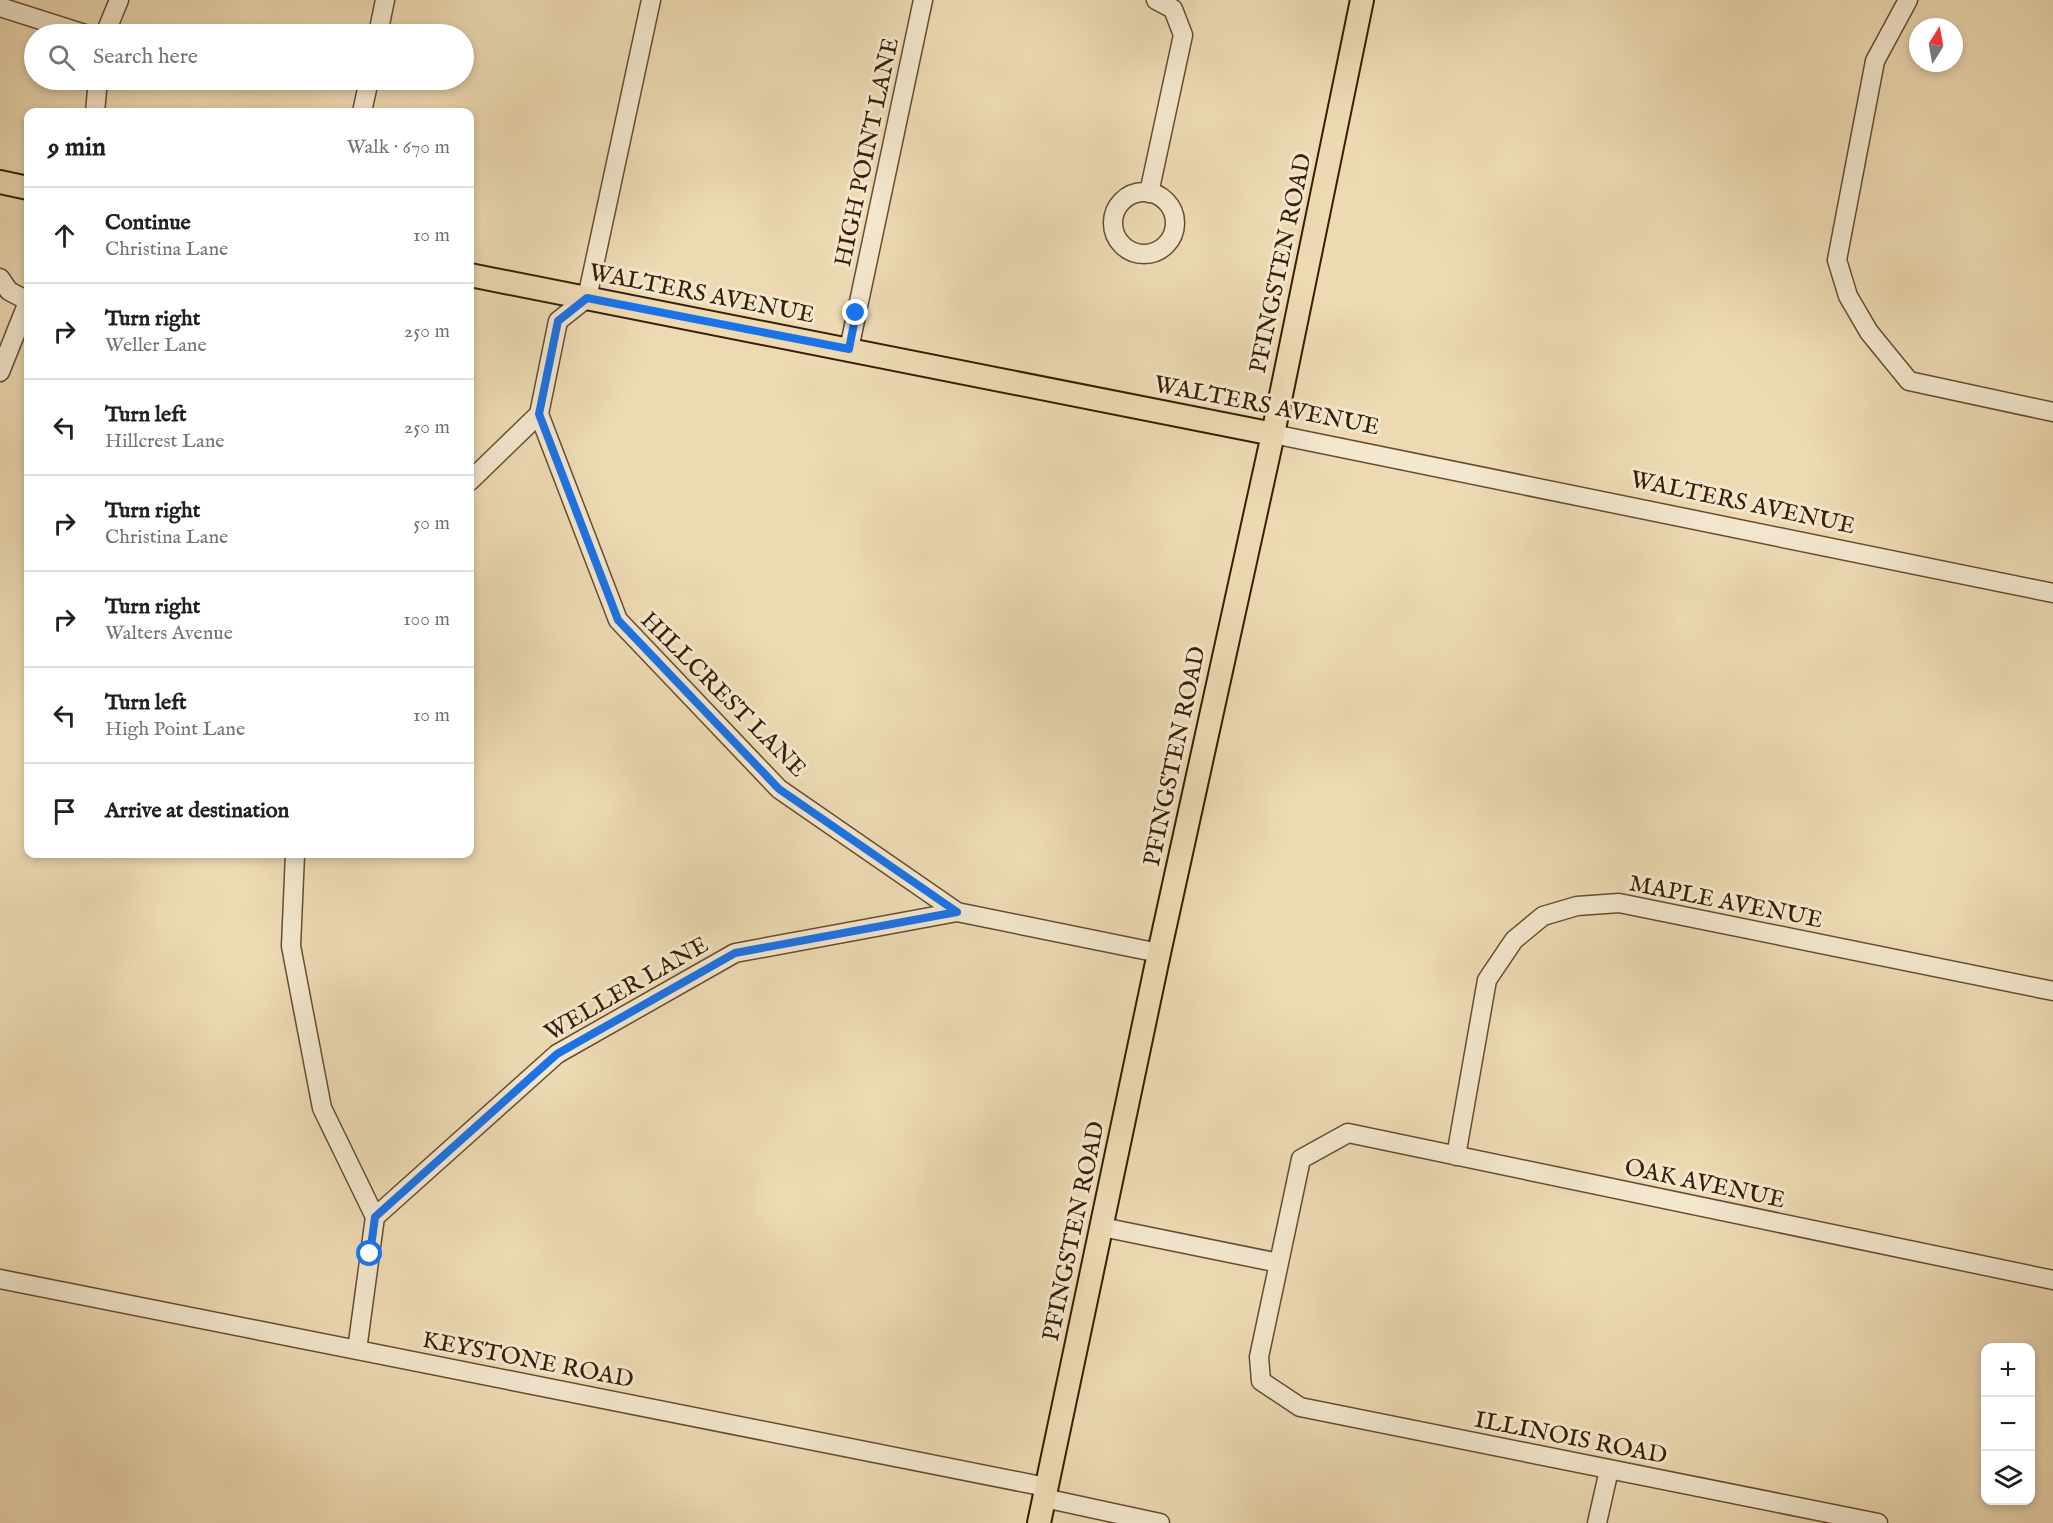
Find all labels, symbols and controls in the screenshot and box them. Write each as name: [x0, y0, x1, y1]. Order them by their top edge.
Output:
north arrow: [1909, 18, 1963, 72]
search box: [24, 24, 474, 90]
street label: HIGH POINT LANE: [828, 35, 907, 270]
icon: search: [45, 41, 78, 74]
text: Search here: [93, 43, 198, 71]
text: 9 min: [48, 131, 106, 164]
text: Walk · 670 m: [347, 135, 450, 160]
street label: PFINGSTEN ROAD: [1243, 151, 1320, 376]
text: Continue: [105, 209, 191, 237]
icon: ahead: [48, 219, 81, 252]
text: 10 m: [413, 223, 450, 248]
text: Christina Lane: [105, 237, 228, 262]
street label: WALTERS AVENUE: [586, 257, 817, 332]
route end: [842, 299, 868, 325]
text: Turn right: [105, 305, 200, 333]
icon: right: [48, 315, 81, 348]
text: 250 m: [404, 319, 450, 344]
text: Weller Lane: [105, 333, 207, 358]
street label: WALTERS AVENUE: [1151, 369, 1382, 444]
text: Turn left: [105, 401, 187, 429]
icon: left: [48, 411, 81, 444]
text: 250 m: [404, 415, 450, 440]
text: Hillcrest Lane: [105, 429, 224, 454]
street label: WALTERS AVENUE: [1627, 464, 1858, 542]
text: Turn right: [105, 497, 200, 525]
icon: right: [48, 507, 81, 540]
text: 50 m: [413, 511, 450, 536]
text: Christina Lane: [105, 525, 228, 550]
text: Turn right: [105, 593, 200, 621]
icon: right: [48, 603, 81, 636]
street label: HILLCREST LANE: [633, 605, 813, 785]
text: 100 m: [403, 607, 450, 632]
text: Walters Avenue: [105, 621, 233, 646]
street label: PFINGSTEN ROAD: [1137, 644, 1214, 869]
text: Turn left: [105, 689, 187, 717]
icon: left: [48, 699, 81, 732]
text: 10 m: [413, 703, 450, 728]
text: High Point Lane: [105, 717, 245, 742]
icon: arrive: [48, 795, 81, 828]
text: Arrive at destination: [105, 797, 289, 825]
street label: MAPLE AVENUE: [1626, 868, 1825, 936]
street label: WELLER LANE: [539, 930, 714, 1049]
street label: PFINGSTEN ROAD: [1036, 1119, 1113, 1344]
street label: OAK AVENUE: [1622, 1152, 1788, 1217]
route start: [356, 1240, 382, 1266]
street label: KEYSTONE ROAD: [419, 1325, 636, 1396]
map controls: [1981, 1343, 2035, 1505]
button: +: [1981, 1343, 2035, 1397]
button: −: [1981, 1397, 2035, 1451]
street label: ILLINOIS ROAD: [1472, 1405, 1670, 1472]
button: layers: [1981, 1451, 2035, 1505]

